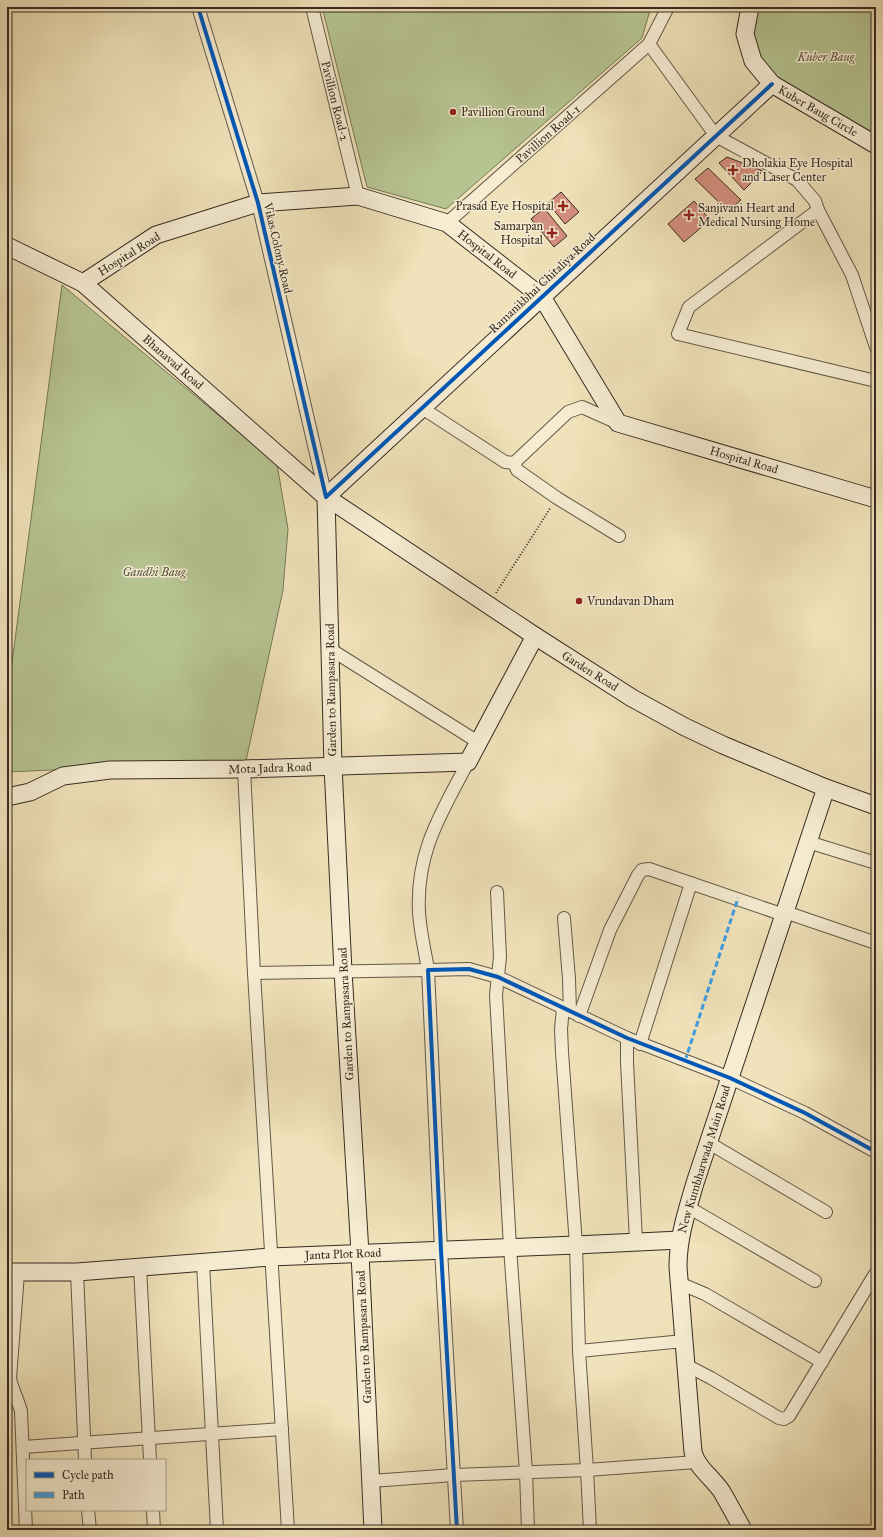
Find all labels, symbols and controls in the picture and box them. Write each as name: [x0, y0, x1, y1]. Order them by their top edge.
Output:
park label: Kuber Baug: [797, 50, 856, 64]
street label: Pavillion Road-2: [318, 59, 352, 143]
street label: Kuber Baug Circle: [775, 83, 860, 140]
street label: Pavillion Road-1: [513, 102, 583, 166]
place label: Pavillion Ground: [461, 105, 545, 119]
marker: Pavillion Ground: [448, 107, 458, 117]
place label: Dholakia Eye Hospital and Laser Center: [742, 156, 854, 184]
marker: Dholakia Eye Hospital and Laser Center: [727, 164, 739, 176]
place label: Prasad Eye Hospital: [456, 199, 555, 213]
street label: Vikas Colony Road: [261, 200, 295, 295]
marker: Prasad Eye Hospital: [557, 200, 569, 212]
place label: Sanjivani Heart and Medical Nursing Home: [698, 201, 815, 230]
marker: Sanjivani Heart and Medical Nursing Home: [683, 209, 695, 221]
place label: Samarpan Hospital: [494, 219, 544, 247]
street label: Hospital Road: [455, 227, 519, 281]
marker: Samarpan Hospital: [546, 227, 558, 239]
street label: Hospital Road: [95, 229, 163, 279]
street label: Ramanikbhai Chitaliya Road: [486, 230, 598, 336]
street label: Bhanavad Road: [140, 332, 206, 392]
street label: Hospital Road: [708, 444, 780, 476]
park label: Gandhi Baug: [122, 565, 187, 579]
place label: Vrundavan Dham: [586, 594, 674, 608]
marker: Vrundavan Dham: [574, 596, 584, 606]
street label: Garden to Rampasara Road: [323, 623, 339, 757]
street label: Garden Road: [559, 648, 621, 694]
street label: Mota Jadra Road: [228, 760, 312, 777]
street label: Garden to Rampasara Road: [336, 947, 356, 1081]
street label: New Kumbharwada Main Road: [675, 1083, 733, 1235]
street label: Janta Plot Road: [302, 1246, 382, 1263]
street label: Garden to Rampasara Road: [354, 1270, 374, 1404]
legend: [26, 1459, 166, 1511]
text: Cycle path: [62, 1468, 114, 1482]
text: Path: [62, 1488, 85, 1502]

